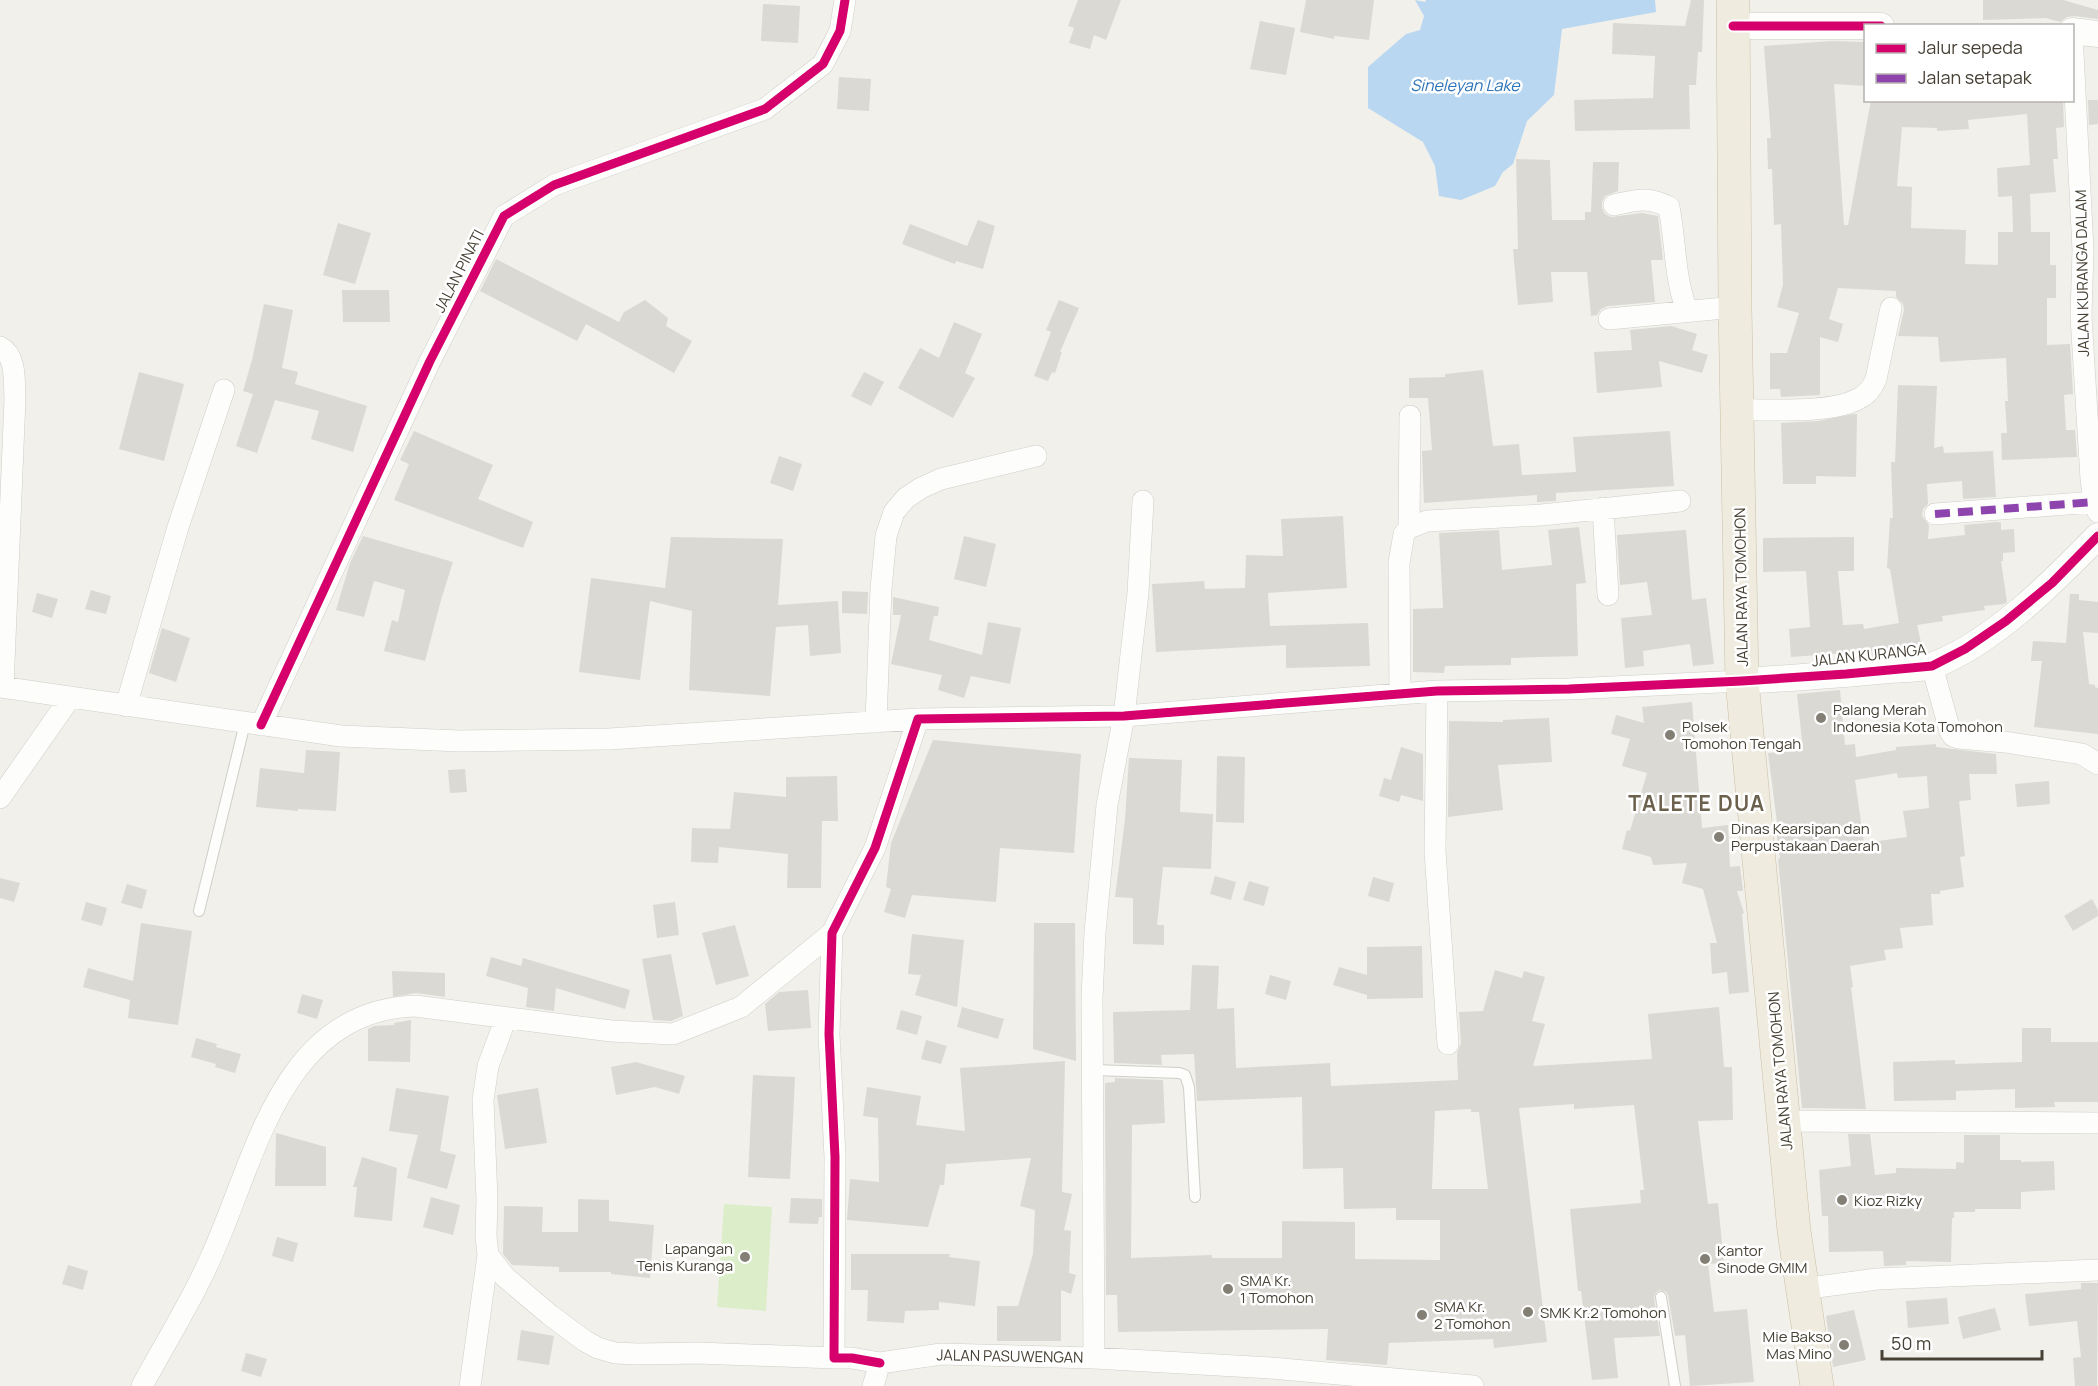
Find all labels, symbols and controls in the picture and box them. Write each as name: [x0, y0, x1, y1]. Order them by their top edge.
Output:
legend: [1864, 24, 2074, 102]
text: Jalur sepeda: [1918, 35, 2023, 59]
text: Jalan setapak: [1918, 65, 2033, 89]
water label: Sineleyan Lake: [1410, 74, 1521, 96]
street label: JALAN KURANGA DALAM: [2070, 189, 2094, 357]
street label: JALAN PINATI: [429, 226, 489, 316]
street label: JALAN RAYA TOMOHON: [1729, 507, 1753, 667]
street label: JALAN KURANGA: [1811, 638, 1928, 671]
place label: Palang Merah Indonesia Kota Tomohon: [1833, 699, 2003, 737]
marker: Palang Merah Indonesia Kota Tomohon: [1814, 711, 1828, 725]
place label: Polsek Tomohon Tengah: [1682, 716, 1801, 754]
marker: Polsek Tomohon Tengah: [1663, 728, 1677, 742]
district label: TALETE DUA: [1628, 789, 1766, 817]
place label: Dinas Kearsipan dan Perpustakaan Daerah: [1731, 818, 1880, 856]
marker: Dinas Kearsipan dan Perpustakaan Daerah: [1712, 830, 1726, 844]
street label: JALAN RAYA TOMOHON: [1763, 991, 1797, 1151]
place label: Kioz Rizky: [1854, 1190, 1922, 1211]
marker: Kioz Rizky: [1835, 1193, 1849, 1207]
place label: Lapangan Tenis Kuranga: [637, 1238, 733, 1276]
place label: Kantor Sinode GMIM: [1717, 1240, 1807, 1278]
marker: Lapangan Tenis Kuranga: [738, 1250, 752, 1264]
marker: Kantor Sinode GMIM: [1698, 1252, 1712, 1266]
place label: SMA Kr. 1 Tomohon: [1240, 1270, 1314, 1308]
marker: SMA Kr. 1 Tomohon: [1221, 1282, 1235, 1296]
place label: SMA Kr. 2 Tomohon: [1434, 1296, 1510, 1334]
place label: SMK Kr.2 Tomohon: [1540, 1302, 1667, 1323]
marker: SMK Kr.2 Tomohon: [1521, 1305, 1535, 1319]
marker: SMA Kr. 2 Tomohon: [1415, 1308, 1429, 1322]
scale bar: [1882, 1323, 2042, 1361]
place label: Mie Bakso Mas Mino: [1763, 1326, 1832, 1364]
text: 50 m: [1891, 1331, 1931, 1355]
marker: Mie Bakso Mas Mino: [1837, 1338, 1851, 1352]
street label: JALAN PASUWENGAN: [936, 1344, 1084, 1368]

